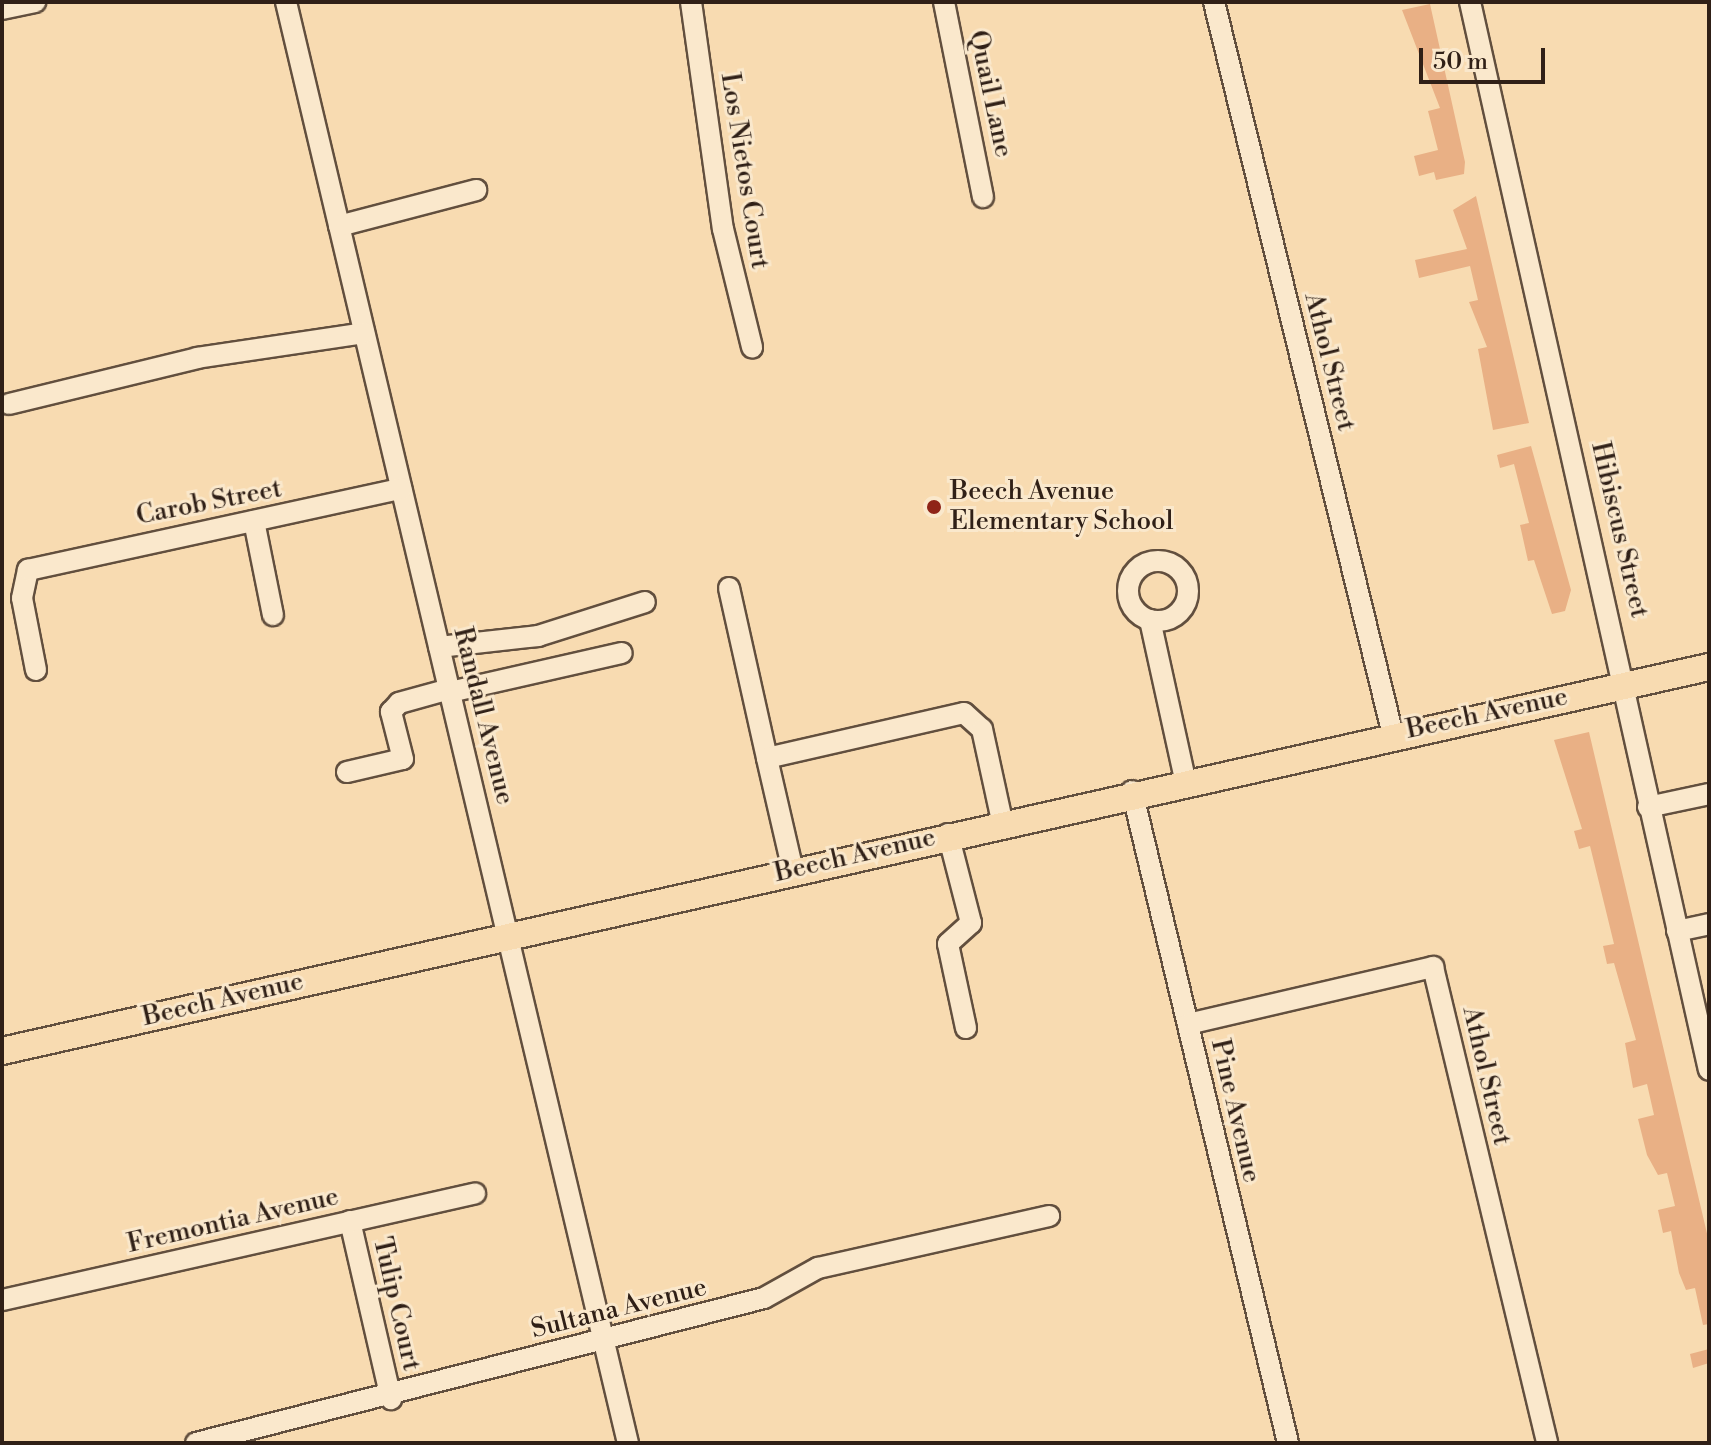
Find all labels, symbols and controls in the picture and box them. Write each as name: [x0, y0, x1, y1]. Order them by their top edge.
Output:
street label: Quail Lane: [961, 28, 1019, 160]
scale bar: [1423, 32, 1549, 82]
text: 50 m: [1433, 47, 1488, 77]
street label: Los Nietos Court: [713, 71, 775, 271]
street label: Athol Street: [1297, 290, 1361, 434]
street label: Hibiscus Street: [1584, 439, 1654, 621]
street label: Carob Street: [134, 474, 284, 532]
place label: Beech Avenue Elementary School: [950, 476, 1173, 538]
marker: Beech Avenue Elementary School: [925, 498, 943, 516]
street label: Randall Avenue: [446, 624, 520, 808]
street label: Beech Avenue: [1404, 682, 1570, 746]
street label: Beech Avenue: [772, 822, 938, 890]
street label: Beech Avenue: [140, 966, 306, 1034]
street label: Athol Street: [1455, 1004, 1517, 1148]
street label: Pine Avenue: [1203, 1036, 1267, 1186]
street label: Fremontia Avenue: [124, 1182, 342, 1260]
street label: Tulip Court: [365, 1234, 427, 1374]
street label: Sultana Avenue: [528, 1272, 710, 1346]

